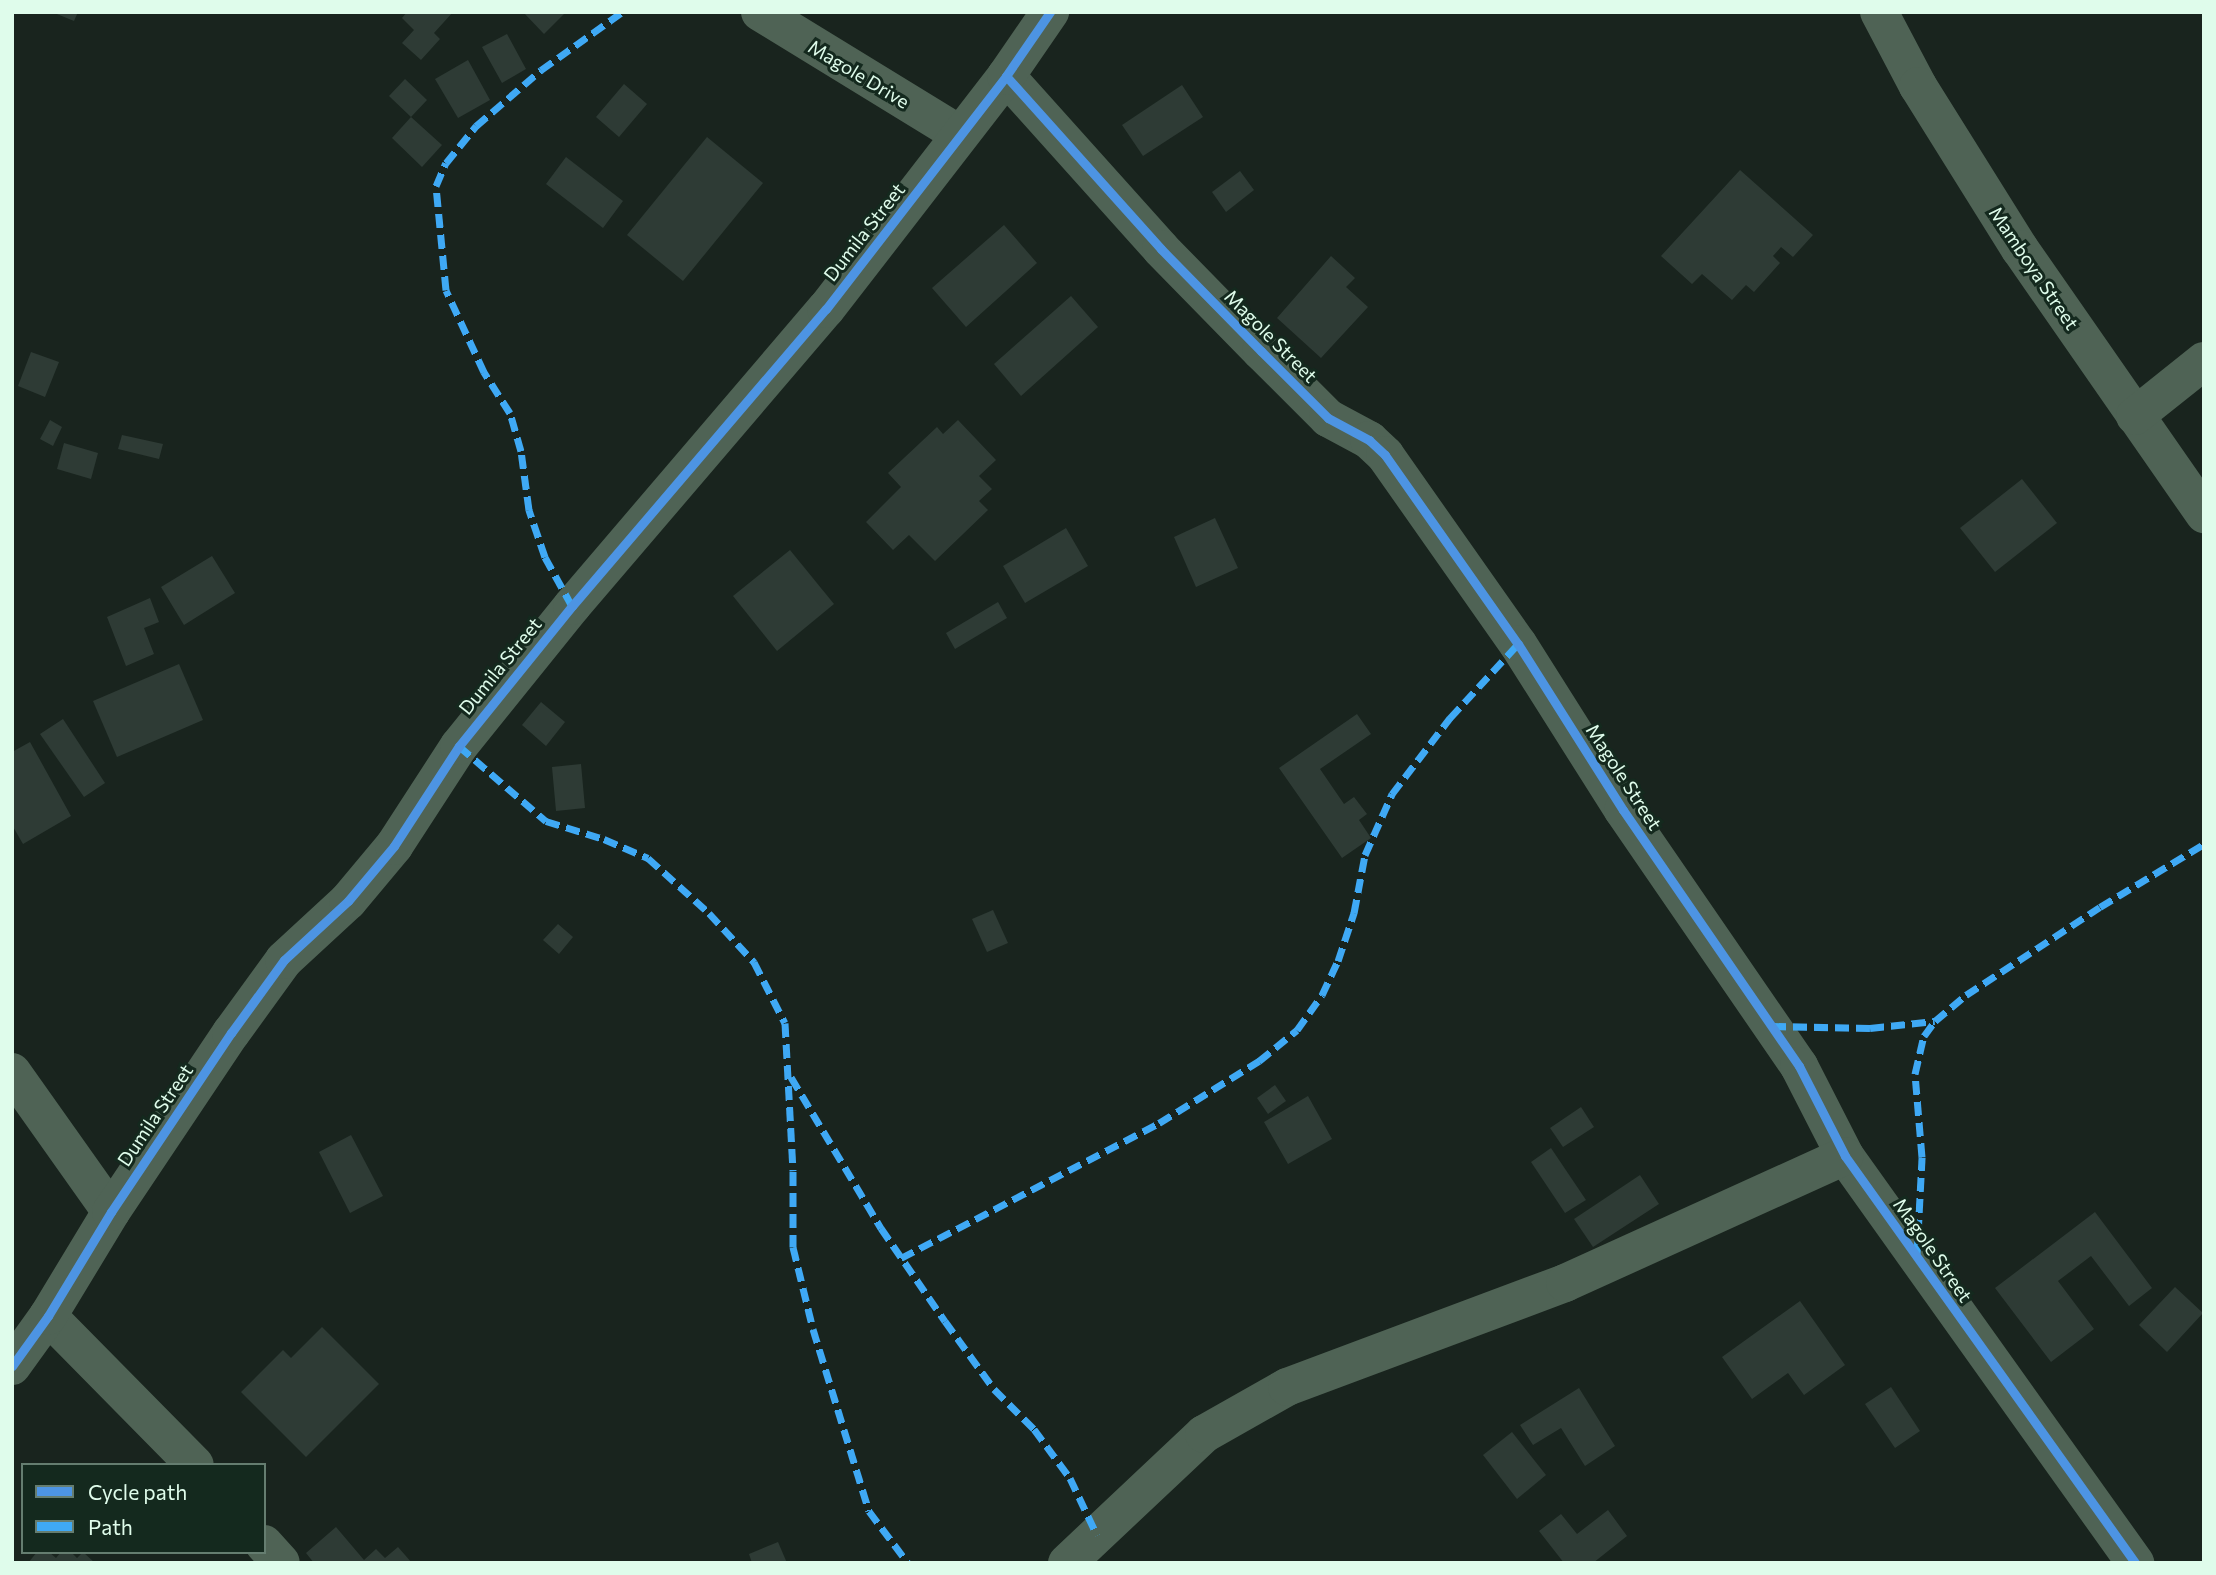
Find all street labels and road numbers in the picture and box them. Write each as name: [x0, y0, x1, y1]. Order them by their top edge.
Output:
street label: Magole Drive: [804, 35, 914, 113]
street label: Dumila Street: [819, 178, 909, 286]
street label: Mamboya Street: [1984, 202, 2084, 334]
street label: Magole Street: [1220, 285, 1322, 387]
street label: Dumila Street: [454, 613, 546, 719]
street label: Magole Street: [1581, 720, 1667, 834]
street label: Dumila Street: [113, 1060, 197, 1170]
street label: Magole Street: [1889, 1194, 1977, 1306]

